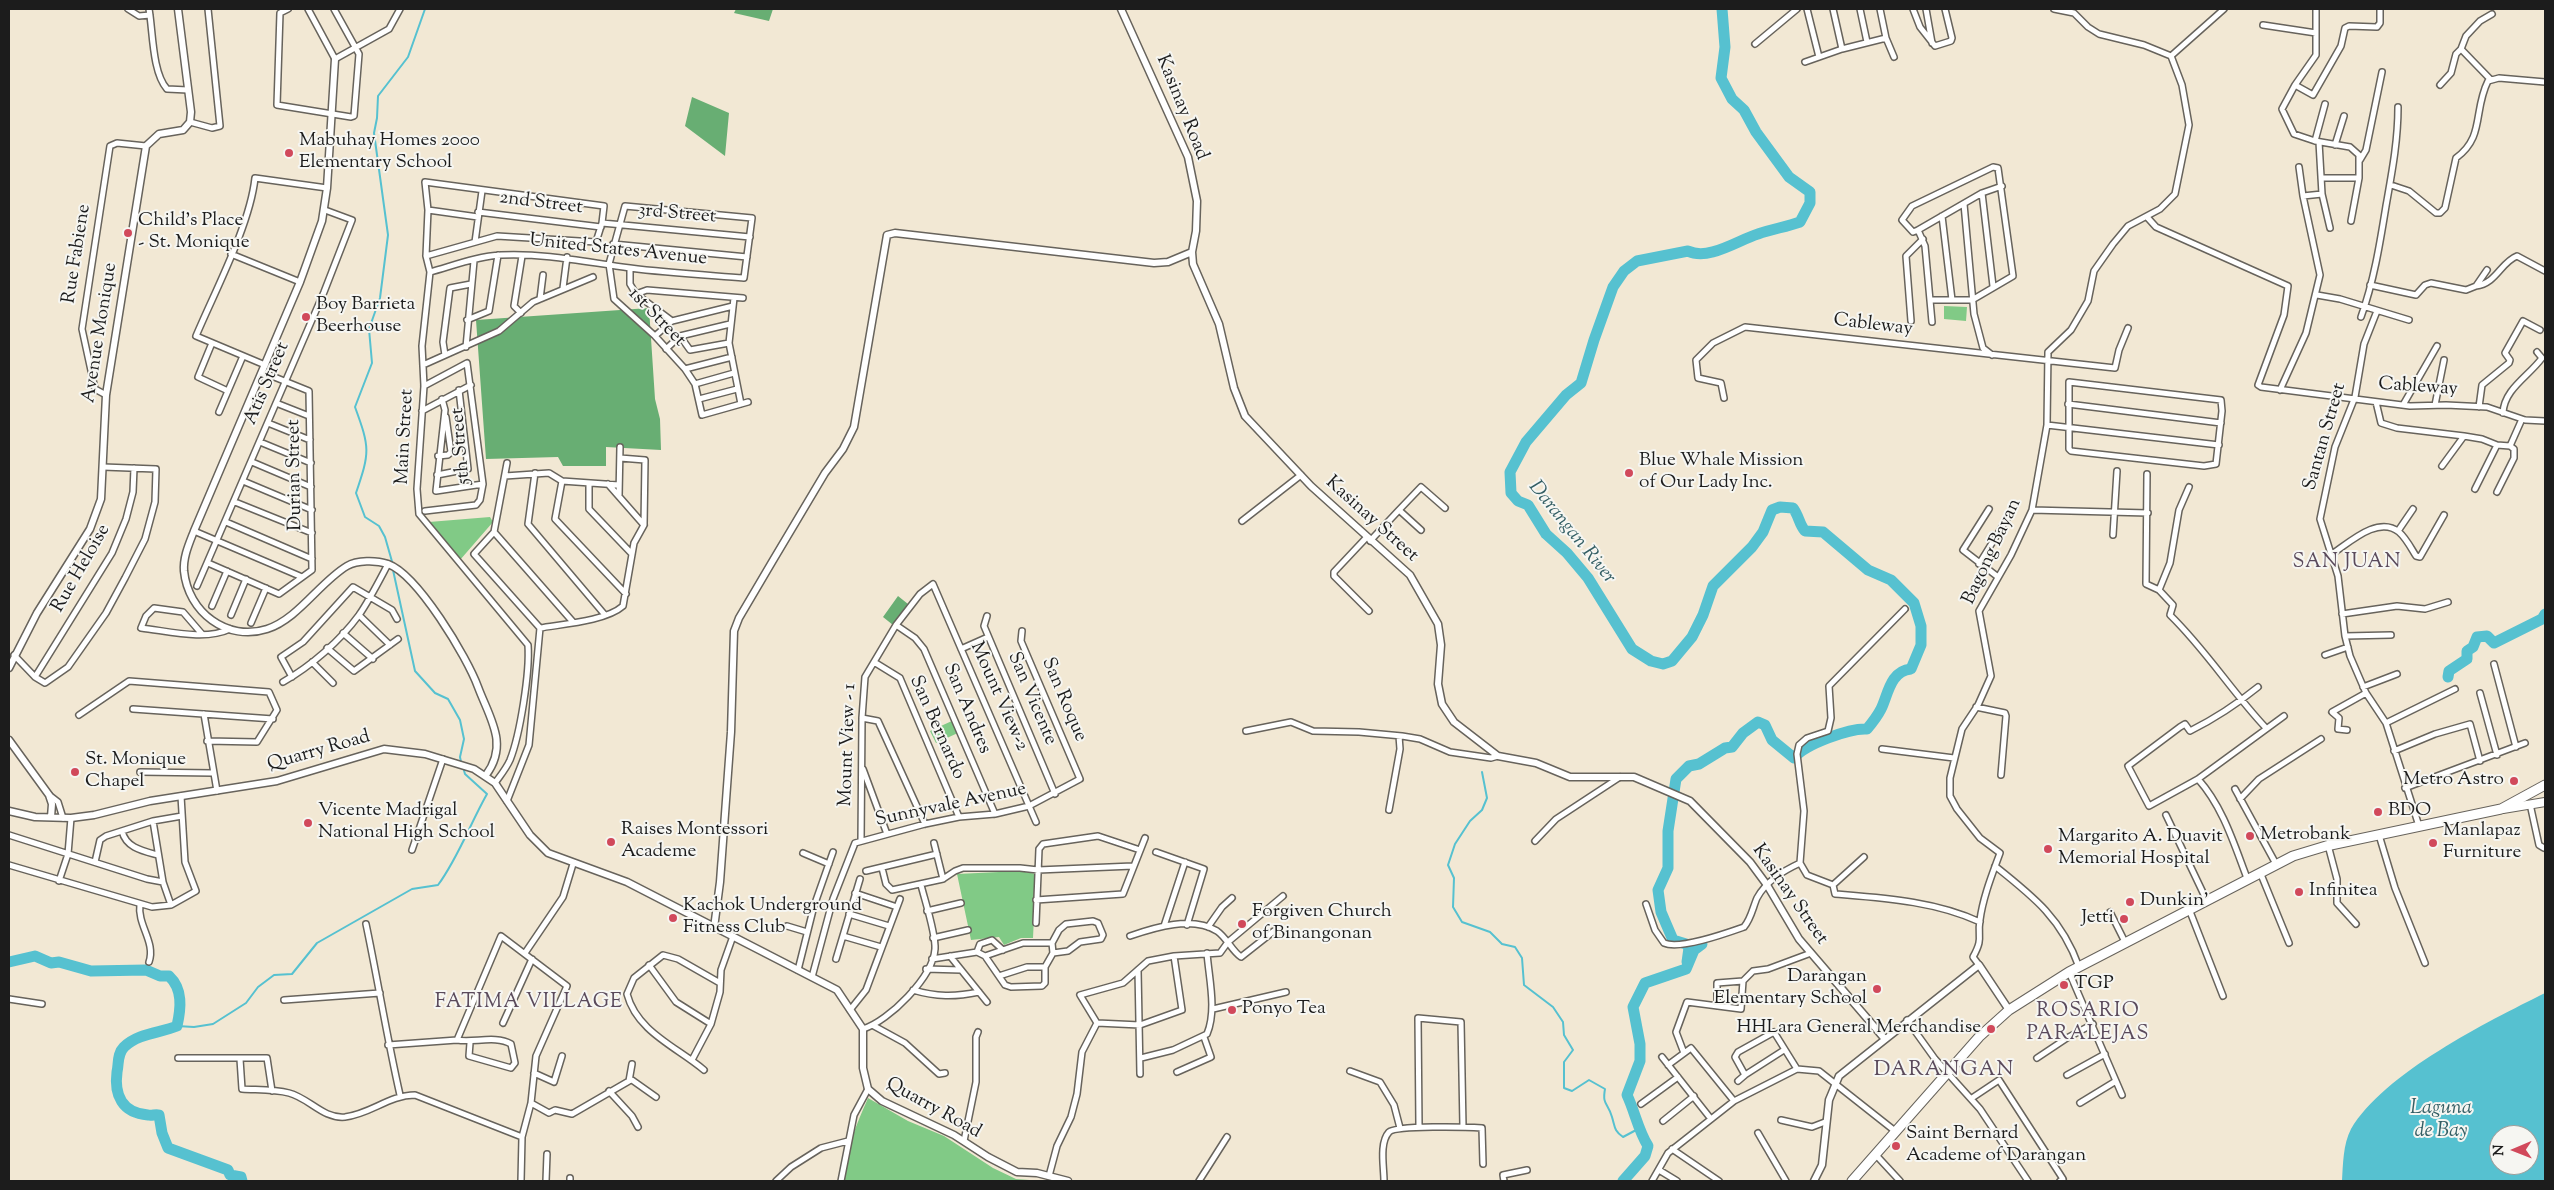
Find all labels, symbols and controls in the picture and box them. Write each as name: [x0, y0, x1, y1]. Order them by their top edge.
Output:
street label: Kasinay Road: [1150, 52, 1212, 164]
place label: Mabuhay Homes 2000 Elementary School: [299, 131, 480, 175]
marker: Mabuhay Homes 2000 Elementary School: [283, 147, 295, 159]
street label: 2nd Street: [498, 188, 584, 220]
street label: 3rd Street: [637, 200, 717, 230]
street label: Rue Fabiene: [59, 203, 97, 305]
place label: Child's Place - St. Monique: [138, 211, 249, 255]
marker: Child's Place - St. Monique: [122, 227, 134, 239]
street label: United States Avenue: [528, 230, 708, 272]
street label: Avenue Monique: [79, 261, 123, 405]
street label: 1st Street: [622, 284, 690, 352]
place label: Boy Barrieta Beerhouse: [316, 295, 415, 339]
street label: Cableway: [1832, 310, 1914, 342]
marker: Boy Barrieta Beerhouse: [300, 311, 312, 323]
street label: Atis Street: [240, 339, 296, 429]
street label: Cableway: [2377, 374, 2459, 402]
street label: Santan Street: [2300, 381, 2352, 493]
street label: Main Street: [392, 388, 420, 486]
street label: 5th Street: [447, 407, 477, 485]
street label: Durian Street: [284, 419, 308, 531]
place label: Blue Whale Mission of Our Lady Inc.: [1639, 451, 1804, 495]
marker: Blue Whale Mission of Our Lady Inc.: [1623, 467, 1635, 479]
street label: Kasinay Street: [1320, 472, 1422, 568]
water label: Darangan River: [1522, 477, 1620, 589]
street label: Bagong Bayan: [1959, 495, 2027, 609]
street label: Rue Heloise: [48, 521, 116, 617]
district label: SAN JUAN: [2292, 552, 2402, 576]
street label: Mount View-2: [964, 639, 1032, 755]
street label: San Vicente: [1001, 649, 1061, 749]
street label: San Roque: [1035, 655, 1091, 745]
street label: San Andres: [937, 660, 995, 758]
street label: San Bernardo: [903, 673, 969, 783]
street label: Mount View - 1: [835, 683, 863, 807]
street label: Quarry Road: [265, 726, 373, 778]
place label: St. Monique Chapel: [85, 750, 186, 794]
marker: St. Monique Chapel: [69, 766, 81, 778]
place label: Metro Astro: [2403, 770, 2504, 792]
marker: Metro Astro: [2508, 775, 2520, 787]
street label: Sunnyvale Avenue: [873, 779, 1029, 833]
place label: Vicente Madrigal National High School: [318, 801, 495, 845]
place label: BDO: [2388, 801, 2431, 823]
marker: BDO: [2372, 806, 2384, 818]
marker: Vicente Madrigal National High School: [302, 817, 314, 829]
place label: Raises Montessori Academe: [621, 820, 768, 864]
place label: Manlapaz Furniture: [2443, 821, 2521, 865]
place label: Metrobank: [2260, 825, 2350, 847]
place label: Margarito A. Duavit Memorial Hospital: [2058, 827, 2223, 871]
marker: Metrobank: [2244, 830, 2256, 842]
marker: Raises Montessori Academe: [605, 836, 617, 848]
marker: Manlapaz Furniture: [2427, 837, 2439, 849]
street label: Kasinay Street: [1746, 840, 1832, 950]
marker: Margarito A. Duavit Memorial Hospital: [2042, 843, 2054, 855]
place label: Infinitea: [2309, 881, 2377, 903]
marker: Infinitea: [2293, 886, 2305, 898]
place label: Dunkin': [2140, 891, 2209, 913]
place label: Kachok Underground Fitness Club: [683, 896, 862, 940]
marker: Dunkin': [2124, 896, 2136, 908]
place label: Forgiven Church of Binangonan: [1252, 902, 1392, 946]
place label: Jetti: [2081, 908, 2114, 930]
marker: Kachok Underground Fitness Club: [667, 912, 679, 924]
marker: Jetti: [2118, 913, 2130, 925]
marker: Forgiven Church of Binangonan: [1236, 918, 1248, 930]
place label: Darangan Elementary School: [1714, 967, 1867, 1011]
place label: TGP: [2074, 974, 2114, 996]
marker: TGP: [2058, 979, 2070, 991]
marker: Darangan Elementary School: [1871, 983, 1883, 995]
district label: FATIMA VILLAGE: [433, 992, 625, 1016]
place label: Ponyo Tea: [1242, 999, 1326, 1021]
district label: ROSARIO PARALEJAS: [2025, 1001, 2151, 1048]
marker: Ponyo Tea: [1226, 1004, 1238, 1016]
place label: HHLara General Merchandise: [1736, 1018, 1981, 1040]
marker: HHLara General Merchandise: [1985, 1023, 1997, 1035]
district label: DARANGAN: [1873, 1058, 2015, 1084]
street label: Quarry Road: [881, 1073, 985, 1145]
water label: Laguna de Bay: [2410, 1098, 2472, 1145]
place label: Saint Bernard Academe of Darangan: [1906, 1124, 2086, 1168]
north arrow: [2489, 1125, 2539, 1175]
marker: Saint Bernard Academe of Darangan: [1890, 1140, 1902, 1152]
text: N: [2490, 1144, 2510, 1156]

